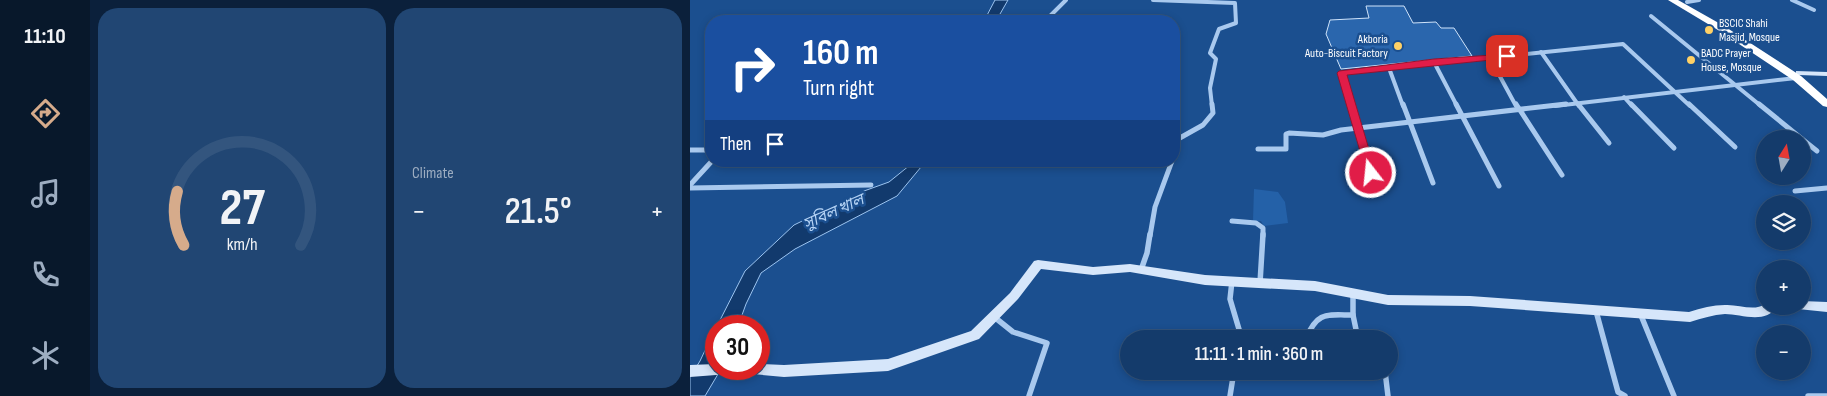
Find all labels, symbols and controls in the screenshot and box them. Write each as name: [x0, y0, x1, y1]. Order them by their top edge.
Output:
place label: BSCIC Shahi Masjid, Mosque: [1719, 16, 1780, 45]
text: 11:10: [24, 23, 66, 50]
marker: BSCIC Shahi Masjid, Mosque: [1703, 24, 1715, 36]
text: 160 m: [803, 32, 879, 75]
place label: Akboria Auto-Biscuit Factory: [1304, 32, 1388, 61]
icon: right: [720, 35, 785, 100]
pin: [1486, 35, 1528, 77]
marker: Akboria Auto-Biscuit Factory: [1392, 40, 1404, 52]
icon: arrive: [1493, 42, 1521, 70]
place label: BADC Prayer House, Mosque: [1701, 46, 1762, 75]
marker: BADC Prayer House, Mosque: [1685, 54, 1697, 66]
text: Turn right: [803, 75, 874, 102]
icon: directions: [28, 96, 63, 131]
icon: arrive: [761, 130, 789, 158]
north arrow: [1756, 130, 1811, 185]
map controls: [1756, 130, 1811, 380]
text: Then: [720, 133, 751, 156]
position arrow: [1344, 146, 1396, 198]
text: Climate: [412, 164, 454, 183]
icon: music: [28, 176, 63, 211]
text: 27: [219, 177, 265, 240]
water label: সুবিল খাল: [800, 188, 870, 234]
text: 21.5°: [504, 189, 572, 234]
text: −: [412, 195, 426, 228]
text: +: [650, 195, 664, 228]
button: layers: [1756, 195, 1811, 250]
text: km/h: [227, 234, 257, 255]
icon: phone: [28, 257, 63, 292]
button: +: [1756, 260, 1811, 315]
speed limit sign: 30: [705, 315, 770, 380]
button: −: [1756, 325, 1811, 380]
icon: climate: [28, 338, 63, 373]
text: 11:11 · 1 min · 360 m: [1195, 343, 1323, 366]

